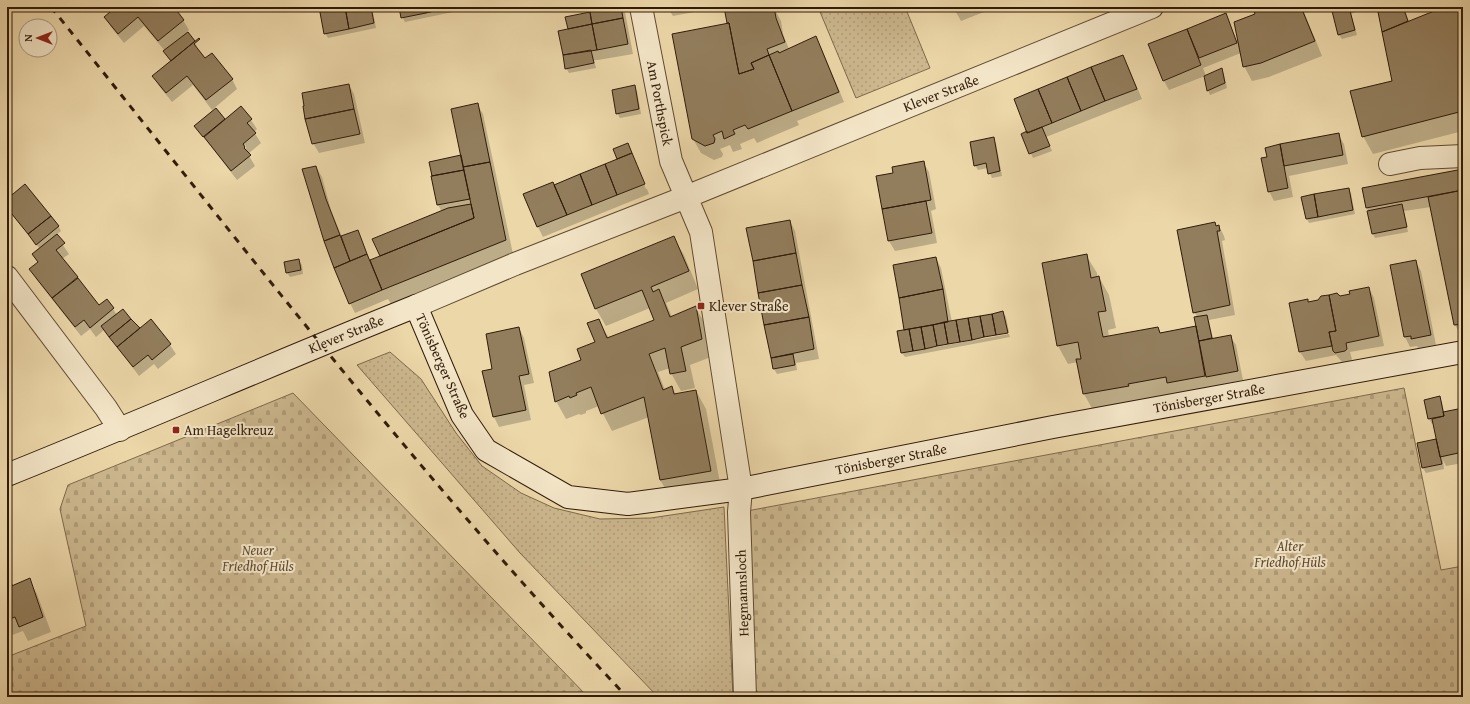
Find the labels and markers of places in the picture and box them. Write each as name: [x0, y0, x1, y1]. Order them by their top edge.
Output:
place label: Klever Straße: [709, 296, 789, 316]
marker: Klever Straße: [696, 301, 706, 311]
place label: Am Hagelkreuz: [184, 420, 273, 440]
marker: Am Hagelkreuz: [171, 425, 181, 435]

